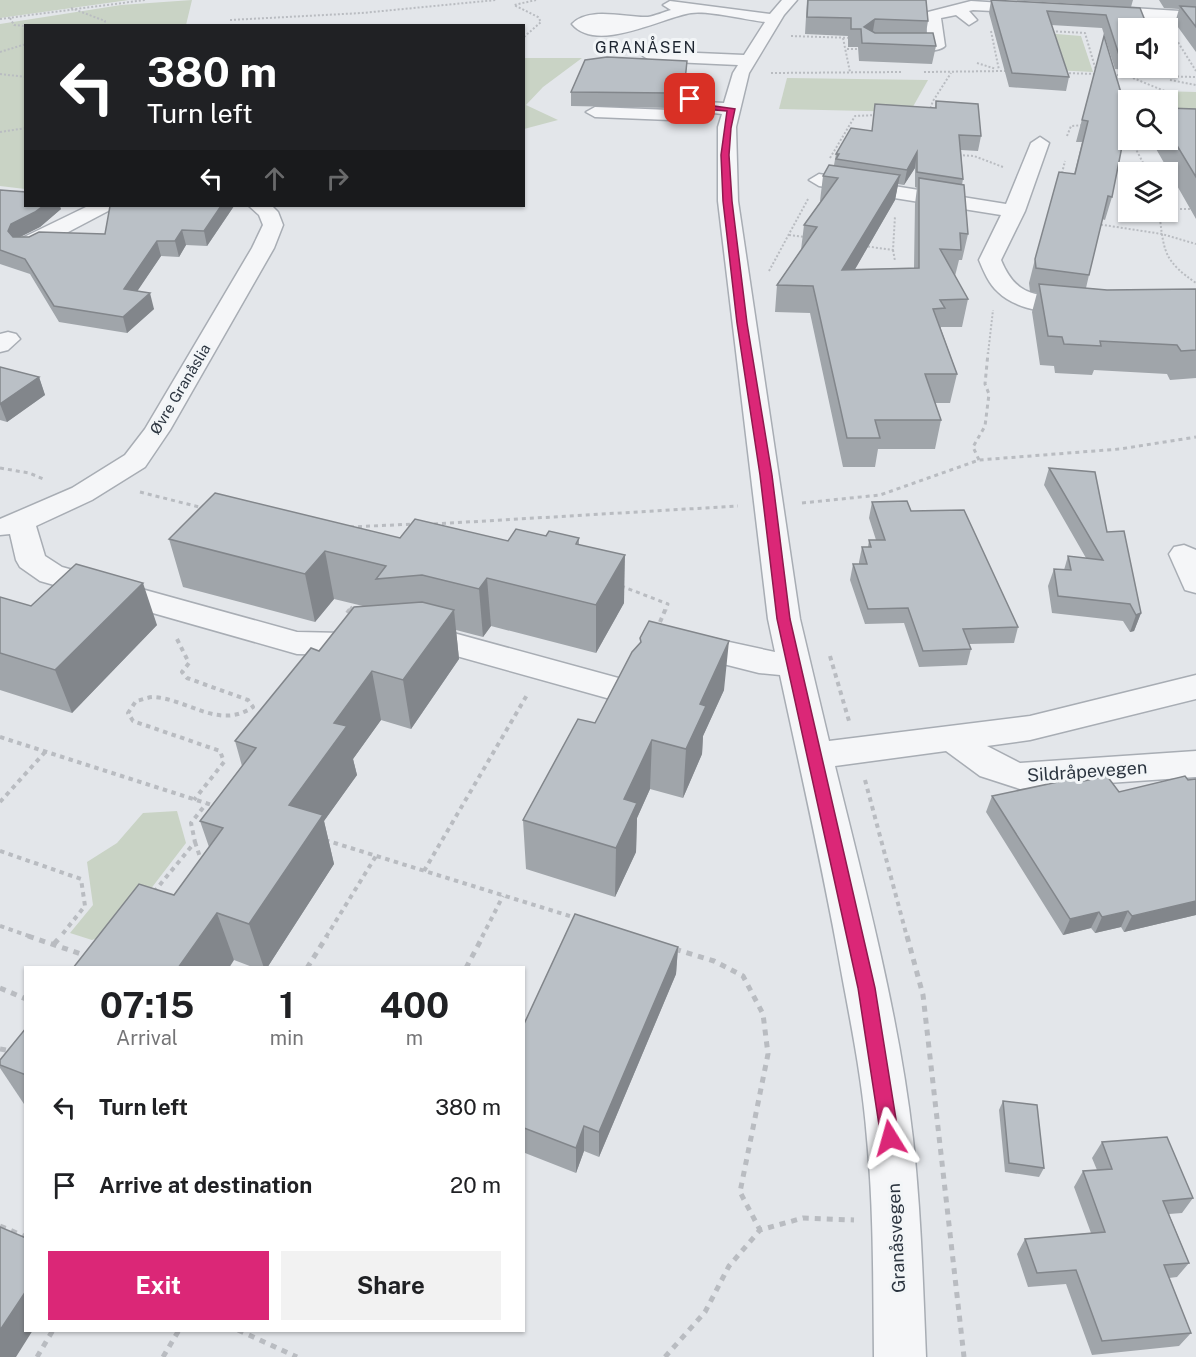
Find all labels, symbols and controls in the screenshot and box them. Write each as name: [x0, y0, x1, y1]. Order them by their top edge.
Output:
map controls: [1118, 18, 1178, 222]
button: sound: [1118, 18, 1178, 78]
district label: GRANÅSEN: [595, 36, 697, 57]
text: 380 m: [147, 47, 277, 96]
icon: left: [48, 48, 126, 126]
pin: [664, 73, 715, 124]
icon: arrive: [673, 82, 706, 115]
button: search: [1118, 90, 1178, 150]
text: Turn left: [147, 97, 253, 129]
icon: left: [195, 162, 228, 195]
icon: ahead: [258, 162, 291, 195]
icon: right: [321, 162, 354, 195]
button: layers: [1118, 162, 1178, 222]
street label: Øvre Granåslia: [146, 341, 214, 437]
street label: Sildråpevegen: [1026, 756, 1148, 786]
text: 07:15: [100, 984, 194, 1026]
text: 1: [279, 984, 295, 1026]
text: 400: [379, 984, 449, 1026]
text: Arrival: [116, 1026, 178, 1050]
text: min: [270, 1026, 304, 1050]
text: m: [406, 1026, 423, 1050]
icon: left: [48, 1091, 81, 1124]
text: Turn left: [99, 1094, 188, 1120]
text: 380 m: [435, 1094, 501, 1120]
position arrow: [858, 1106, 922, 1170]
icon: arrive: [48, 1169, 81, 1202]
text: Arrive at destination: [99, 1172, 312, 1198]
text: 20 m: [450, 1172, 501, 1198]
street label: Granåsvegen: [883, 1183, 909, 1293]
button: Exit: [48, 1251, 269, 1320]
button: Share: [281, 1251, 501, 1320]

